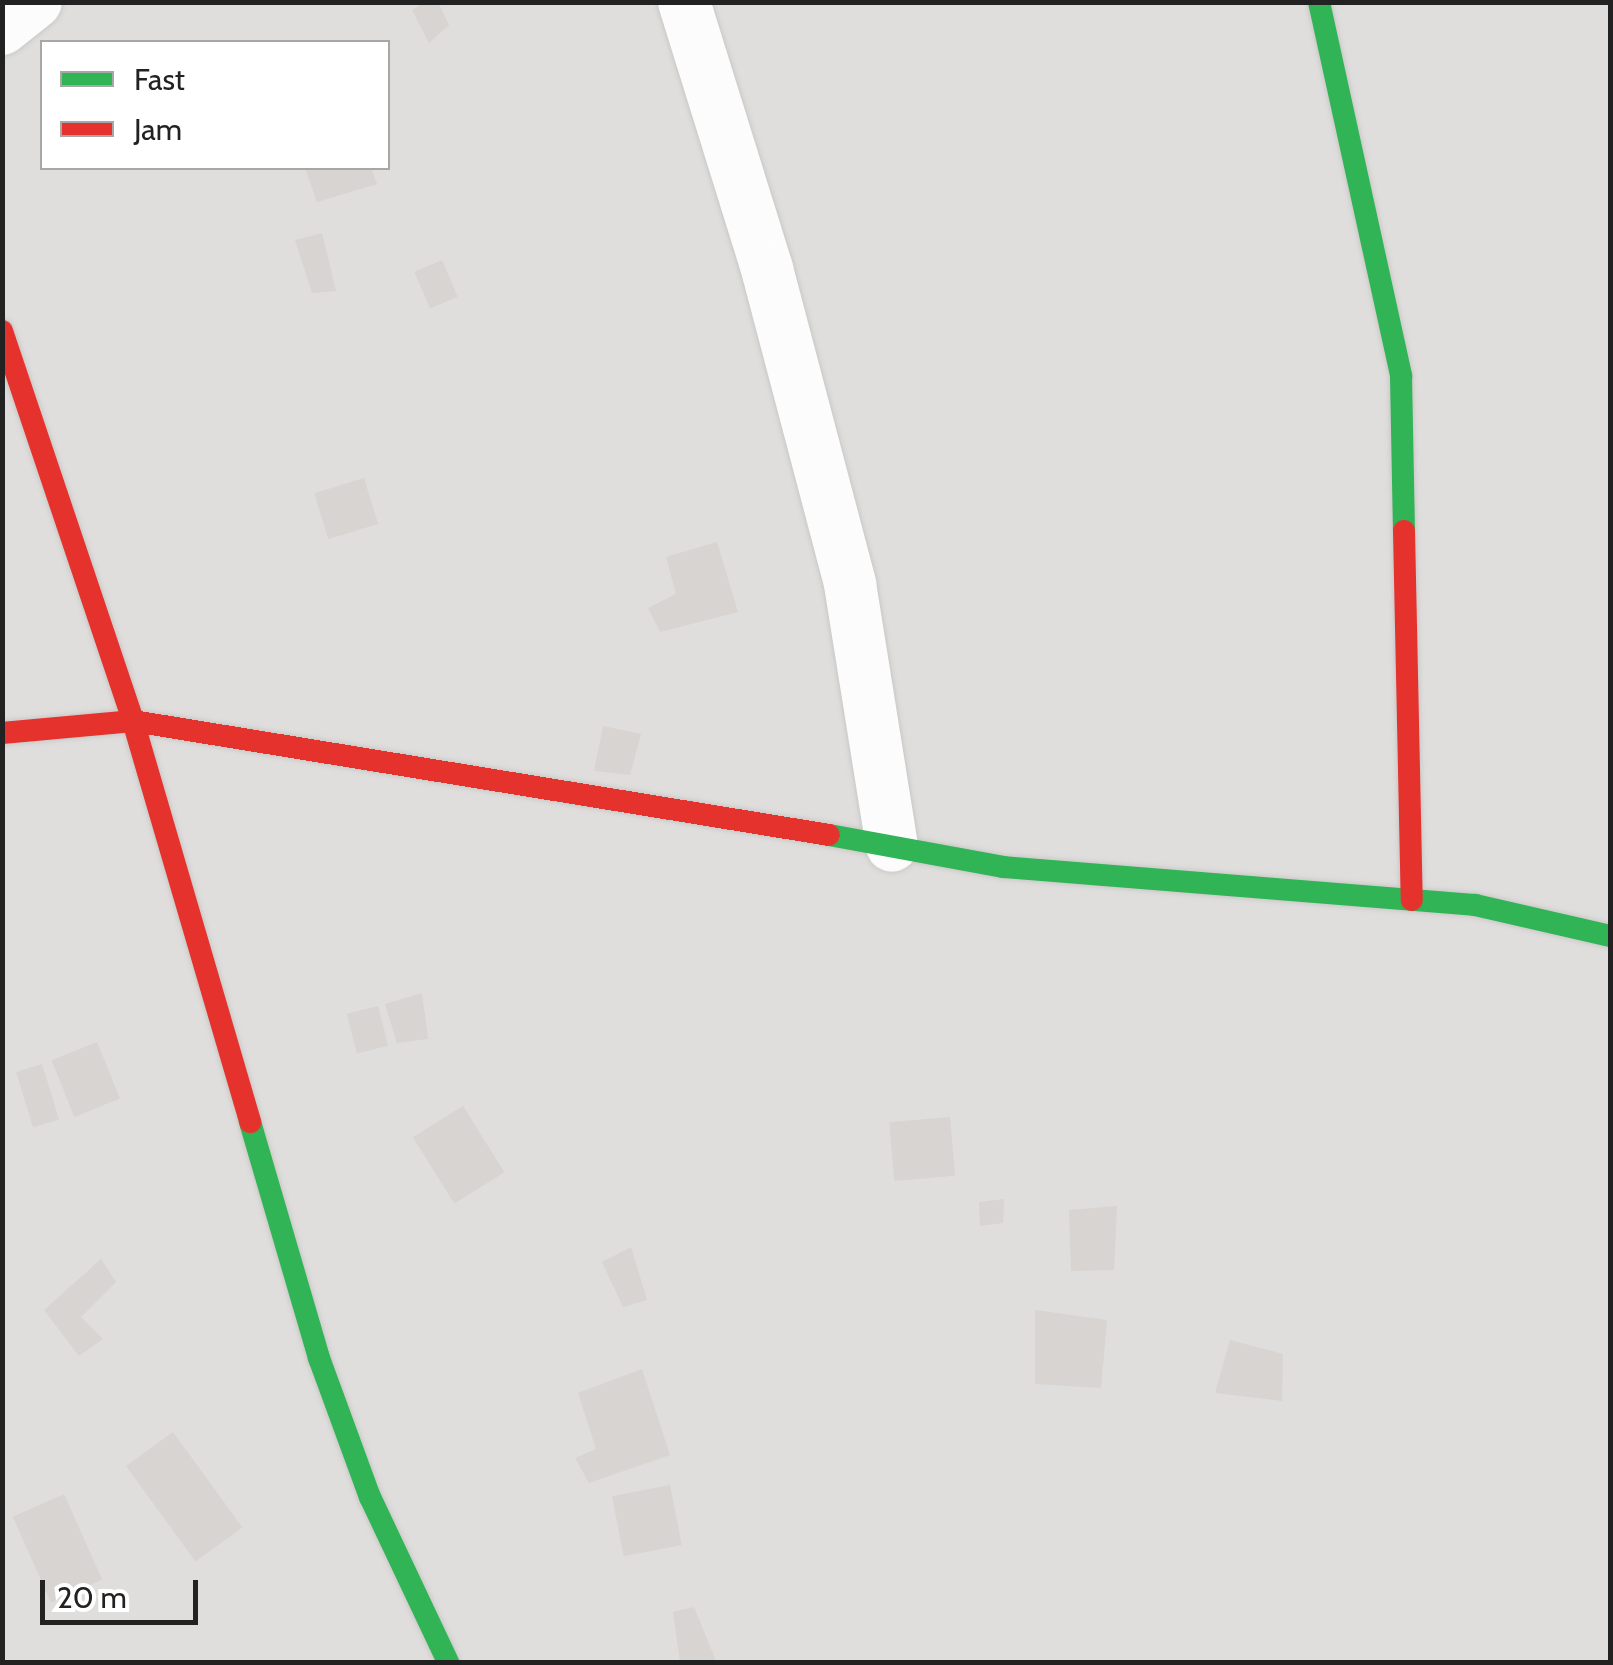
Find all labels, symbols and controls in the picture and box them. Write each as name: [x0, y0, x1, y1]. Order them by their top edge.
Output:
legend: [40, 40, 390, 170]
text: Fast: [134, 61, 185, 98]
text: Jam: [134, 111, 182, 148]
scale bar: [45, 1560, 202, 1622]
text: 20 m: [57, 1579, 127, 1616]

